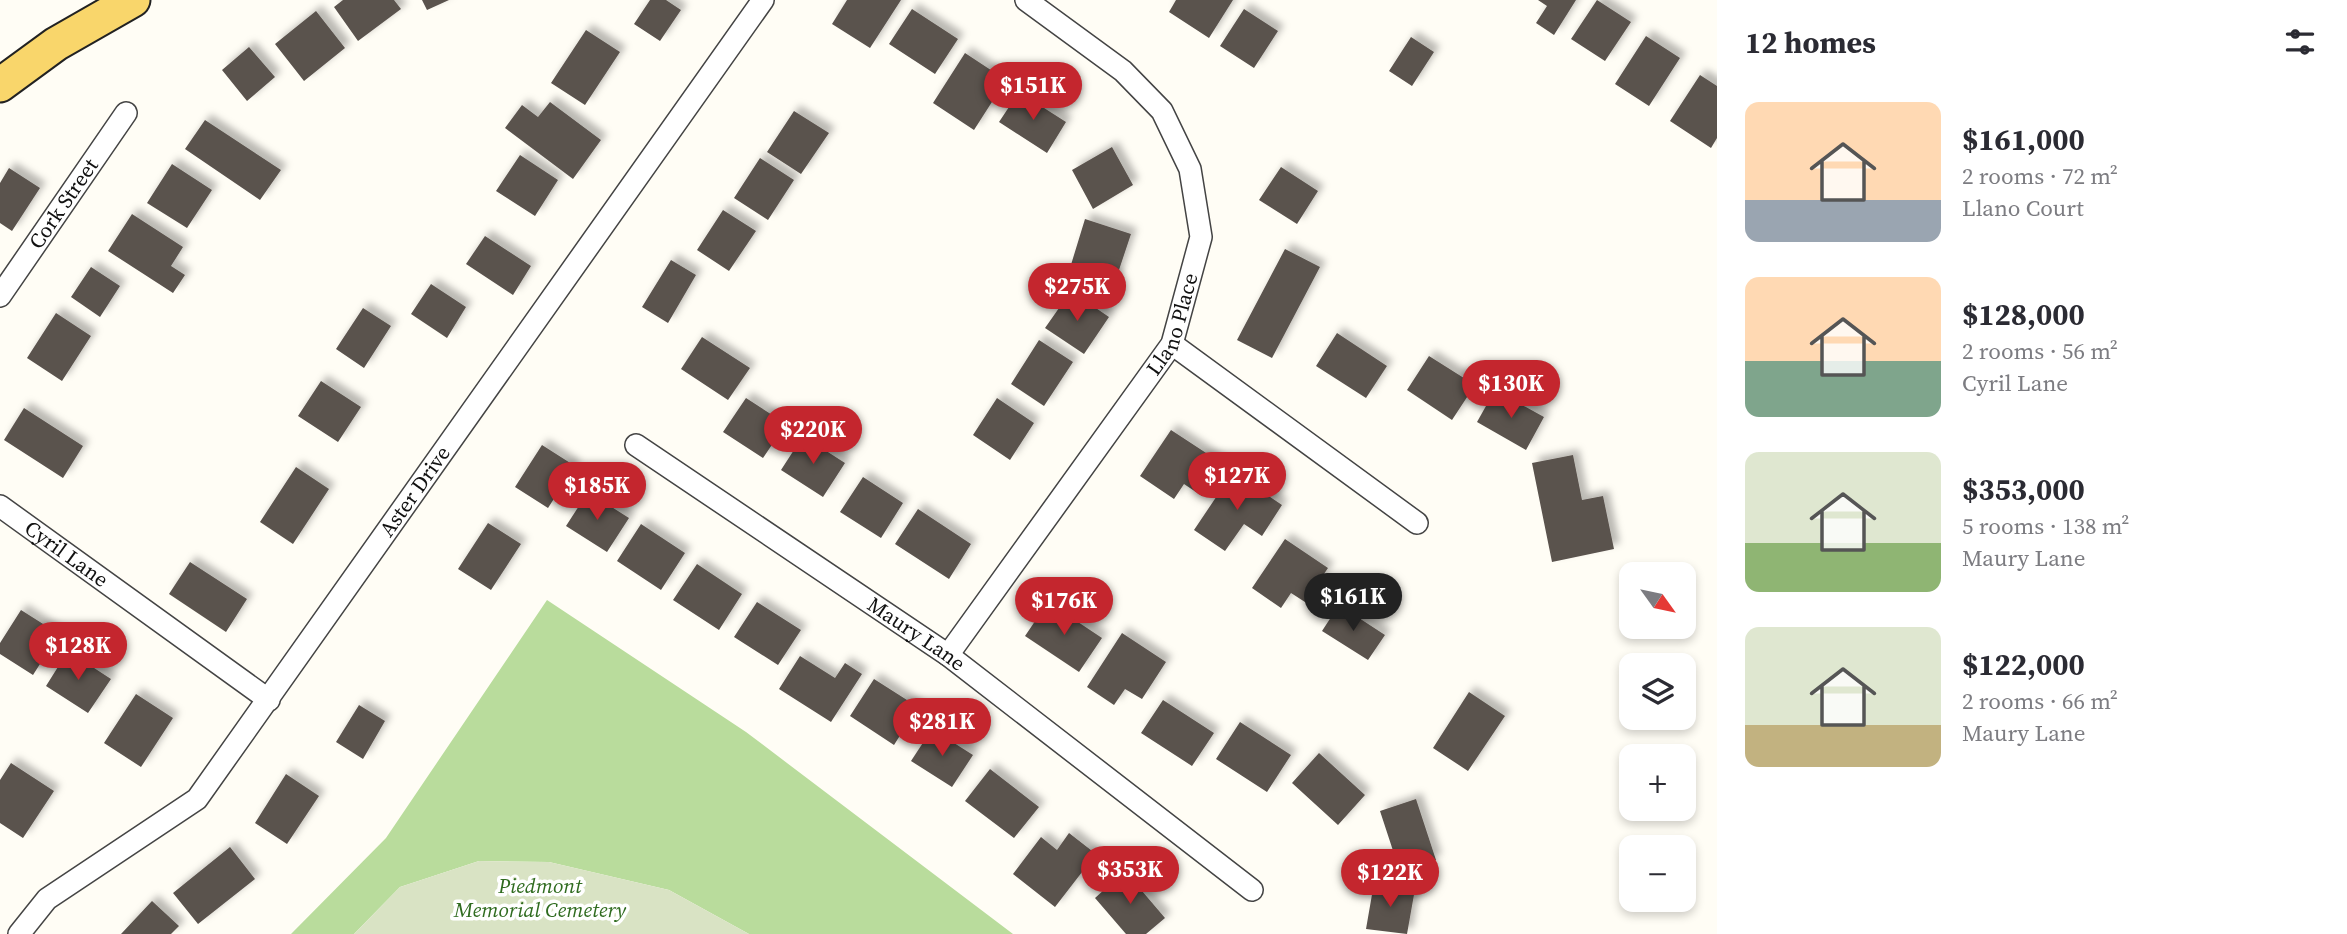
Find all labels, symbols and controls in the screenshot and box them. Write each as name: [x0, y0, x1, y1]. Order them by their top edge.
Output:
text: 12 homes: [1745, 22, 1876, 63]
icon: filters: [2281, 23, 2319, 61]
pin: $151K: [984, 62, 1082, 122]
text: $151K: [1000, 69, 1066, 101]
text: $161,000: [1962, 119, 2085, 160]
icon: home: [1801, 130, 1885, 214]
street label: Cork Street: [22, 152, 105, 255]
text: 2 rooms · 72 m²: [1962, 160, 2118, 192]
text: Llano Court: [1962, 192, 2084, 224]
pin: $275K: [1028, 264, 1126, 323]
text: $275K: [1044, 270, 1110, 302]
street label: Llano Place: [1139, 270, 1205, 381]
text: $128,000: [1962, 294, 2085, 335]
icon: home: [1801, 305, 1885, 389]
text: 2 rooms · 56 m²: [1962, 335, 2118, 367]
pin: $130K: [1462, 360, 1560, 420]
text: $130K: [1478, 367, 1544, 399]
text: Cyril Lane: [1962, 367, 2068, 399]
pin: $220K: [764, 406, 862, 466]
text: $220K: [780, 413, 846, 445]
street label: Aster Drive: [372, 440, 457, 542]
pin: $127K: [1188, 452, 1286, 512]
text: $127K: [1204, 459, 1270, 491]
pin: $185K: [548, 462, 646, 522]
text: $185K: [564, 469, 630, 501]
text: $353,000: [1962, 469, 2085, 510]
icon: home: [1801, 480, 1885, 564]
text: 5 rooms · 138 m²: [1962, 510, 2129, 542]
street label: Cyril Lane: [19, 513, 115, 594]
text: Maury Lane: [1962, 542, 2085, 574]
north arrow: [1619, 562, 1696, 639]
map controls: [1619, 562, 1696, 912]
pin: $161K: [1304, 574, 1402, 633]
pin: $176K: [1015, 578, 1113, 637]
text: $161K: [1320, 580, 1386, 612]
text: $176K: [1031, 584, 1097, 616]
street label: Maury Lane: [862, 590, 972, 677]
pin: $128K: [29, 622, 127, 682]
text: $128K: [45, 629, 111, 661]
text: $122,000: [1962, 644, 2085, 685]
button: layers: [1619, 653, 1696, 730]
icon: home: [1801, 655, 1885, 739]
text: 2 rooms · 66 m²: [1962, 685, 2118, 717]
pin: $281K: [893, 698, 991, 758]
text: $281K: [909, 705, 975, 737]
text: Maury Lane: [1962, 717, 2085, 749]
button: +: [1619, 744, 1696, 821]
button: −: [1619, 835, 1696, 912]
pin: $353K: [1081, 846, 1179, 906]
pin: $122K: [1341, 850, 1439, 909]
text: $353K: [1097, 853, 1163, 885]
text: $122K: [1357, 856, 1423, 888]
park label: Piedmont Memorial Cemetery: [453, 871, 627, 924]

